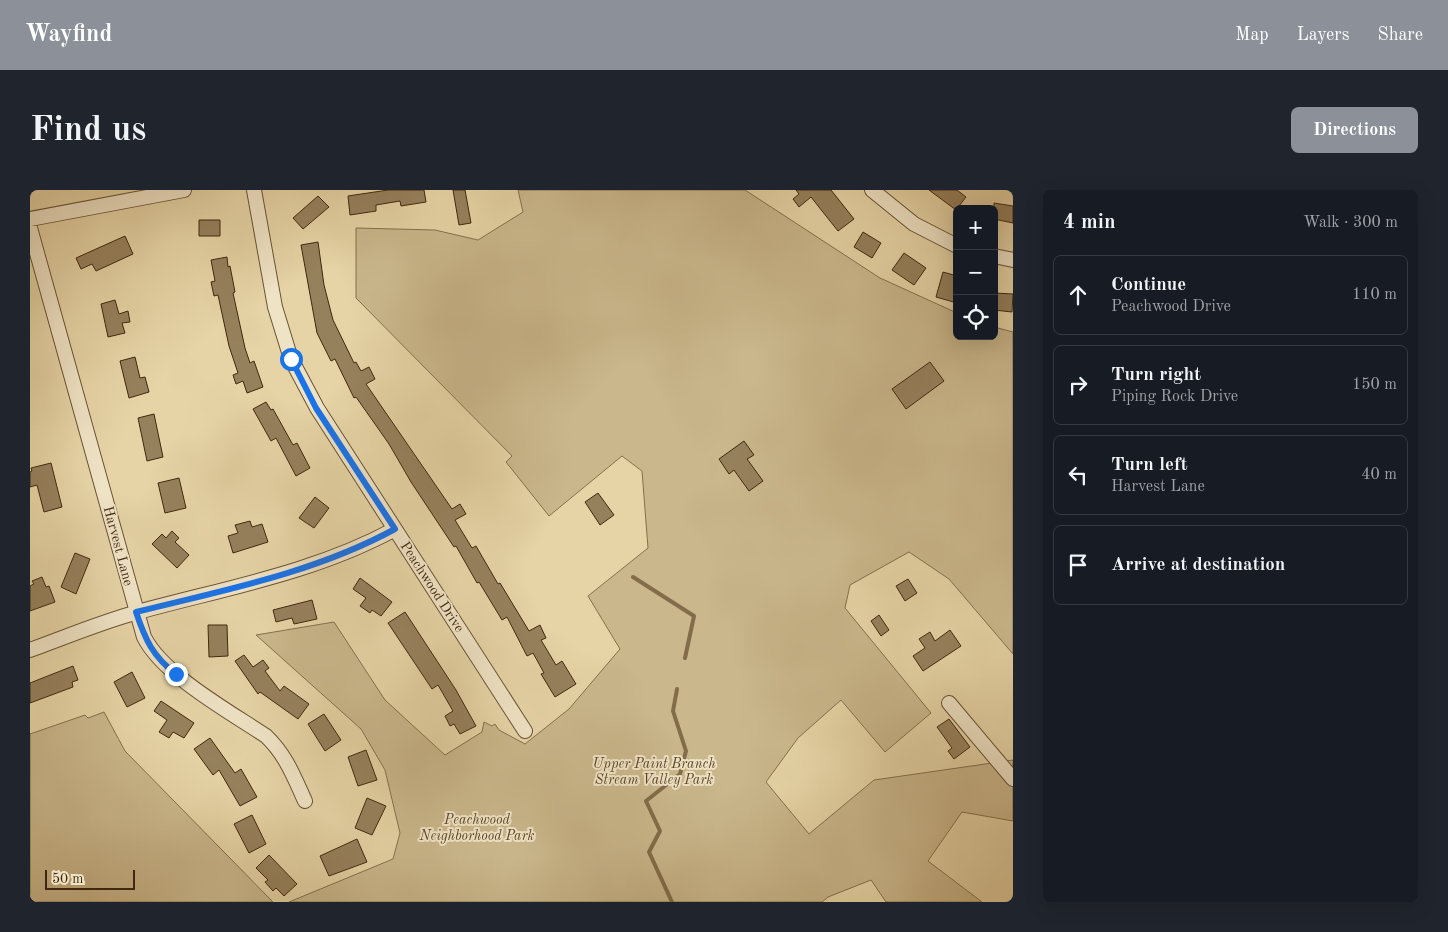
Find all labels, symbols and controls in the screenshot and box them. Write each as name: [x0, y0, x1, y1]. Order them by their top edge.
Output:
text: Wayfind: [25, 23, 112, 47]
text: Map: [1235, 26, 1269, 44]
text: Layers: [1297, 26, 1349, 44]
text: Share: [1377, 26, 1423, 44]
button: Directions: [1291, 107, 1418, 153]
text: Find us: [30, 113, 146, 148]
map controls: [953, 205, 998, 340]
button: +: [953, 205, 998, 250]
text: 4 min: [1063, 212, 1116, 233]
text: Walk · 300 m: [1303, 215, 1398, 231]
button: −: [953, 250, 998, 295]
text: Continue: [1111, 276, 1186, 295]
icon: ahead: [1064, 281, 1092, 309]
text: 110 m: [1352, 287, 1397, 303]
button: locate: [953, 295, 998, 340]
text: Peachwood Drive: [1111, 299, 1231, 315]
route start: [280, 348, 303, 371]
text: Turn right: [1111, 366, 1201, 385]
icon: right: [1064, 371, 1092, 399]
text: 150 m: [1352, 377, 1397, 393]
text: Piping Rock Drive: [1111, 389, 1238, 405]
text: Turn left: [1111, 456, 1188, 475]
icon: left: [1064, 461, 1092, 489]
text: 40 m: [1361, 467, 1397, 483]
text: Harvest Lane: [1111, 479, 1205, 495]
street label: Harvest Lane: [101, 505, 135, 587]
street label: Peachwood Drive: [398, 539, 466, 635]
icon: arrive: [1064, 551, 1092, 579]
text: Arrive at destination: [1111, 556, 1285, 575]
route end: [165, 663, 188, 686]
park label: Upper Paint Branch Stream Valley Park: [592, 757, 716, 788]
park label: Peachwood Neighborhood Park: [419, 813, 535, 844]
scale bar: [45, 867, 135, 890]
text: 50 m: [52, 872, 83, 886]

